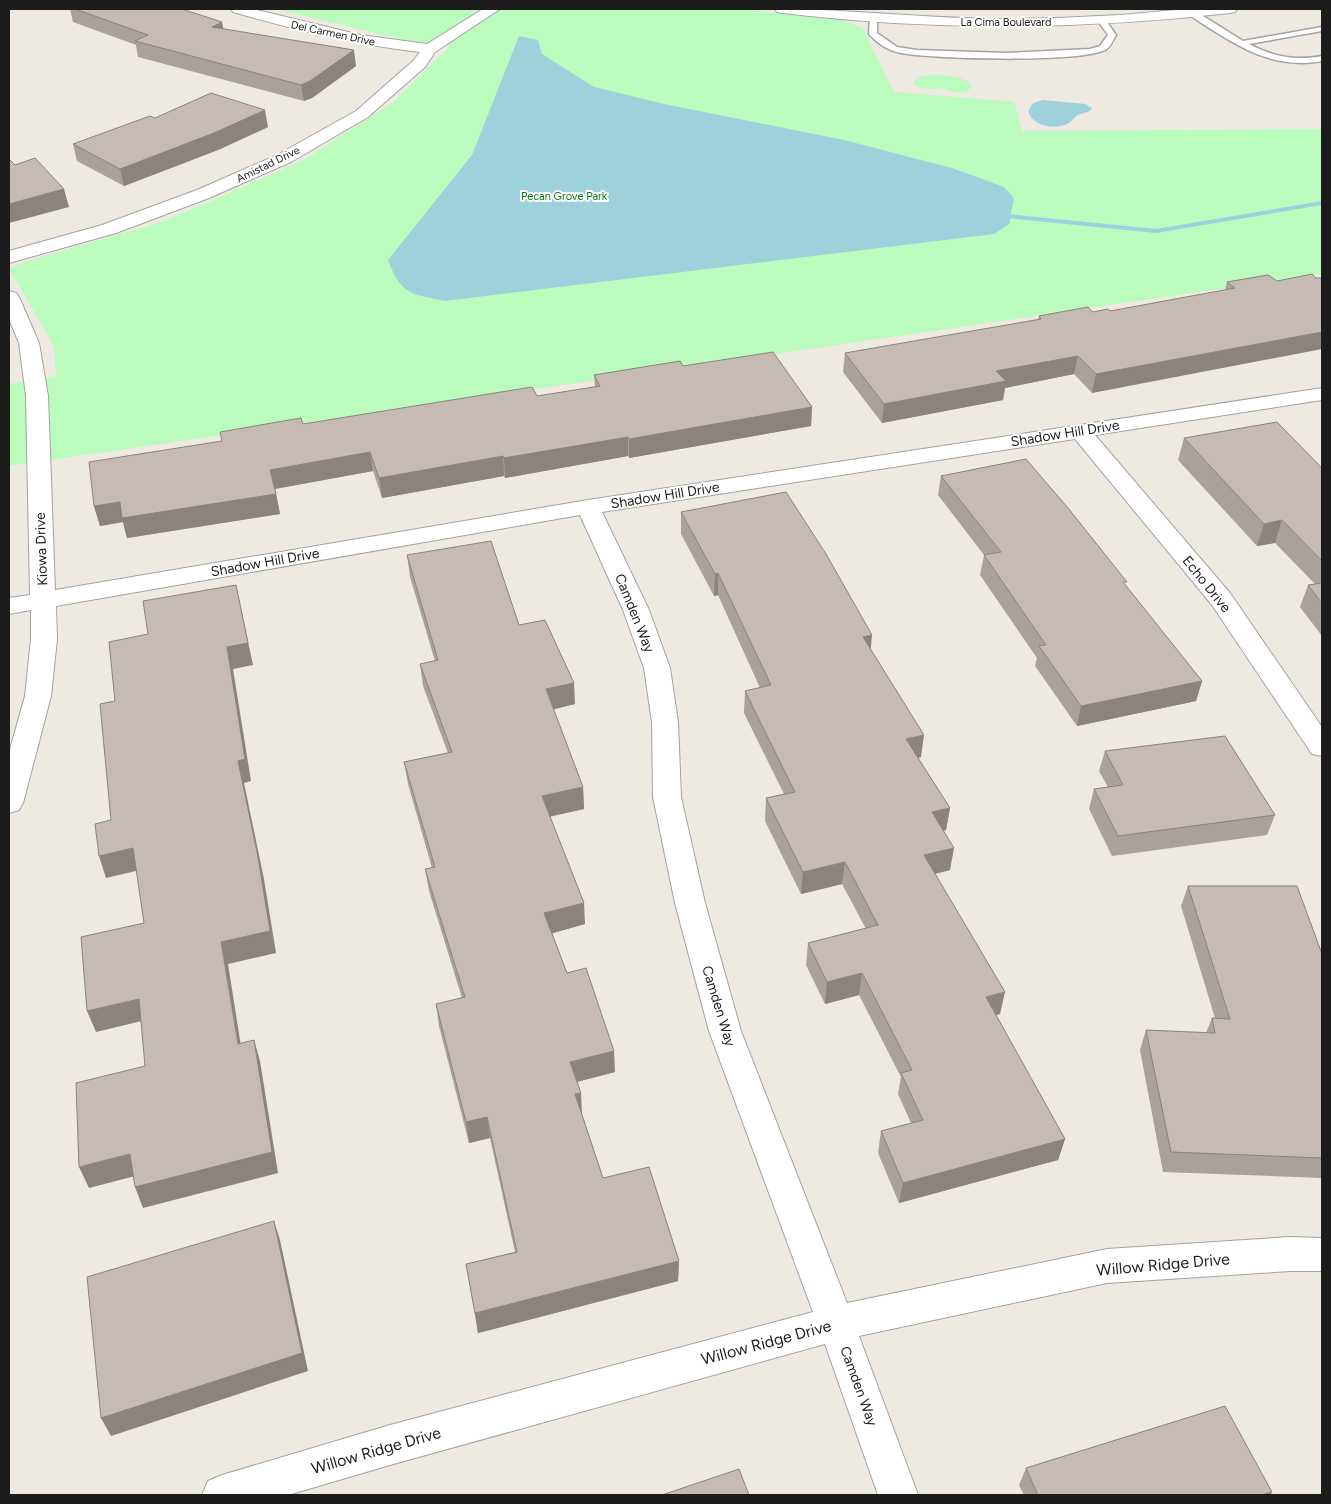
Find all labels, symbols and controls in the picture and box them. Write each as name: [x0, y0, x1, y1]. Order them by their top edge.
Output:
street label: La Cima Boulevard: [960, 16, 1052, 29]
street label: Del Carmen Drive: [290, 18, 376, 49]
street label: Amistad Drive: [234, 144, 302, 185]
park label: Pecan Grove Park: [521, 190, 608, 203]
street label: Shadow Hill Drive: [1009, 416, 1121, 450]
street label: Shadow Hill Drive: [609, 478, 721, 512]
street label: Kiowa Drive: [32, 512, 51, 586]
street label: Shadow Hill Drive: [210, 545, 321, 580]
street label: Echo Drive: [1179, 553, 1235, 616]
street label: Camden Way: [611, 571, 658, 656]
street label: Camden Way: [698, 964, 739, 1049]
street label: Willow Ridge Drive: [1096, 1249, 1231, 1280]
street label: Willow Ridge Drive: [699, 1316, 833, 1369]
street label: Camden Way: [836, 1344, 881, 1429]
street label: Willow Ridge Drive: [309, 1423, 443, 1478]

